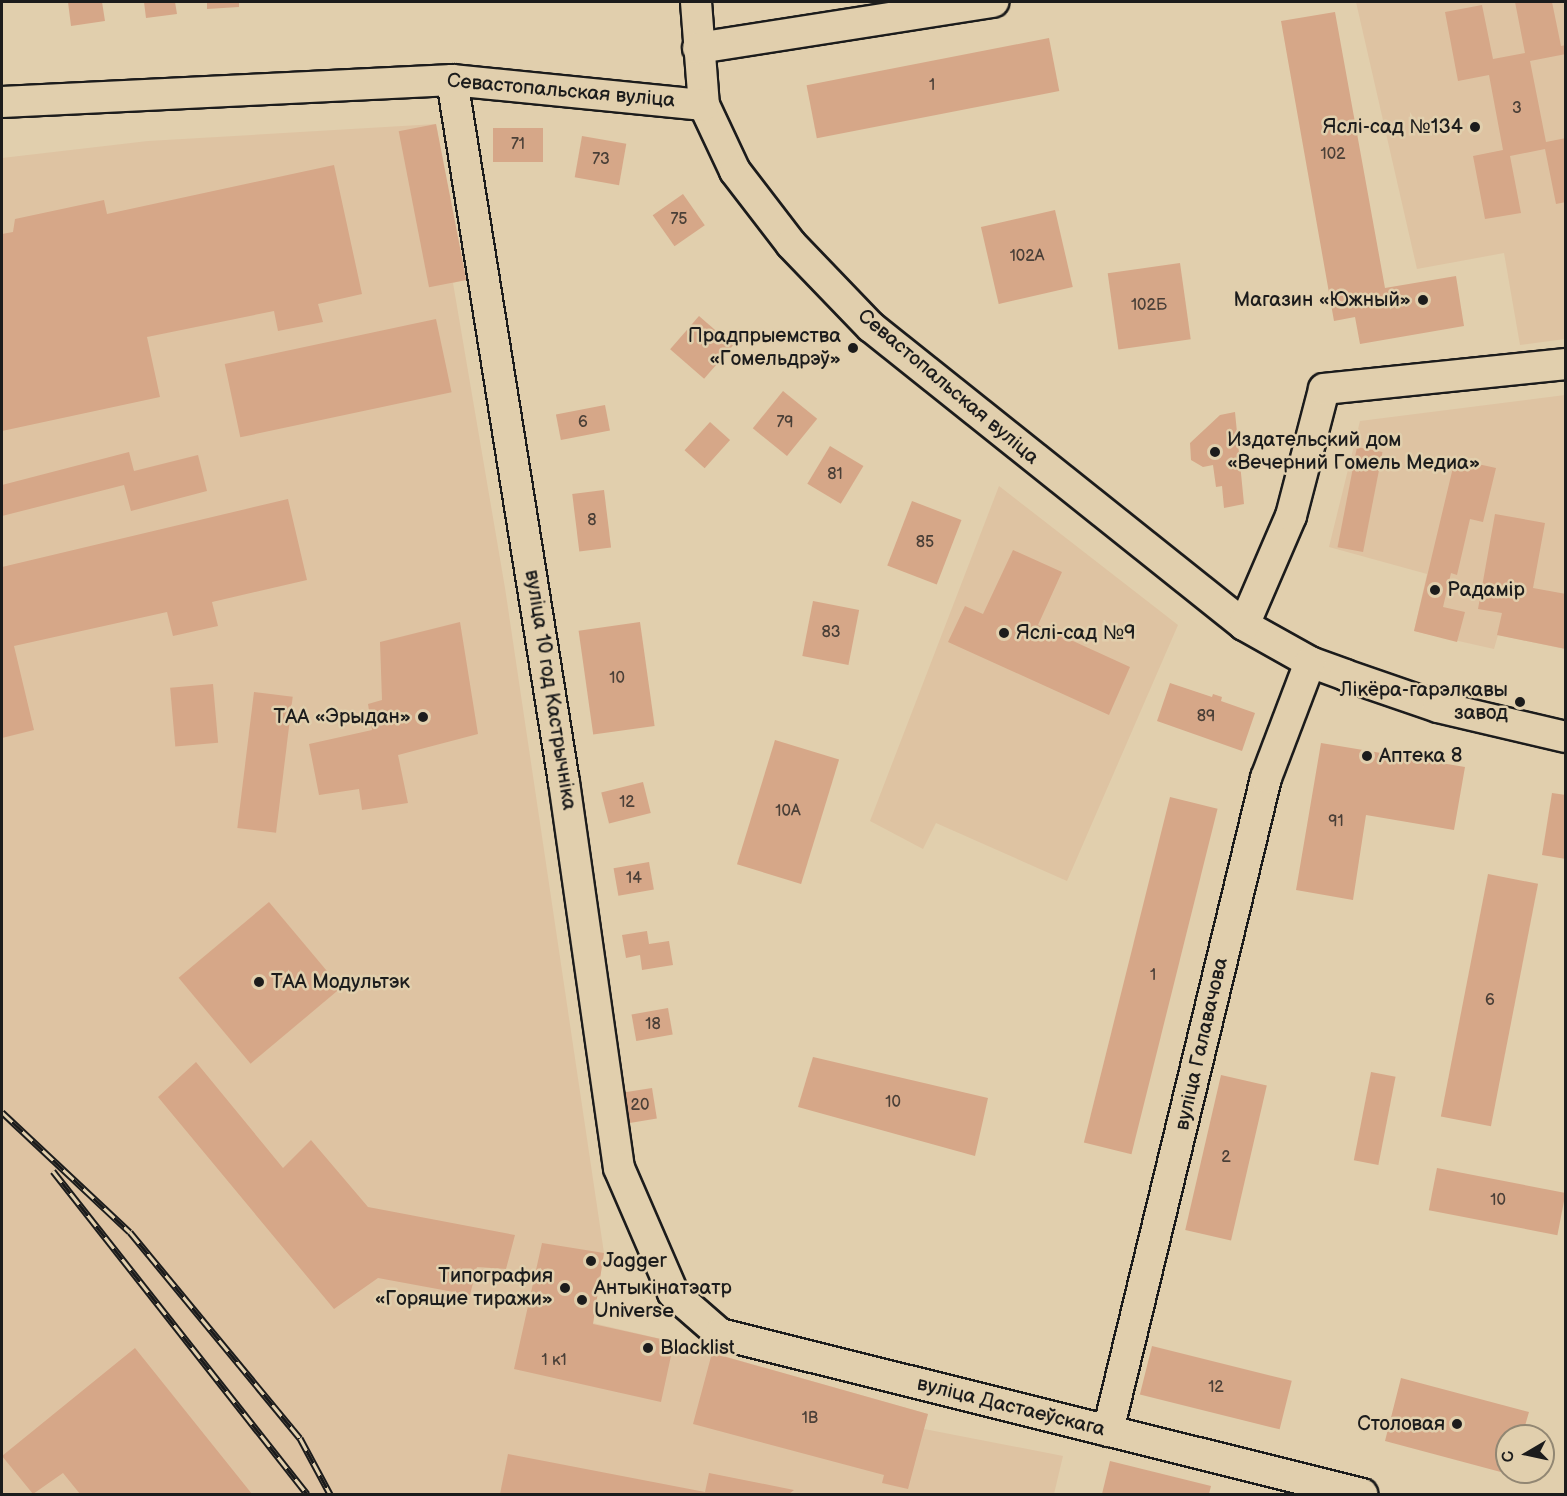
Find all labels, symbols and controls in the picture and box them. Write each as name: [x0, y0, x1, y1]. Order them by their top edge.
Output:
street label: Севастопальская вуліца: [446, 69, 676, 113]
house number: 1: [929, 76, 935, 96]
house number: 3: [1512, 99, 1522, 119]
place label: Яслі-сад №134: [1323, 115, 1463, 139]
marker: Яслі-сад №134: [1468, 120, 1482, 134]
house number: 71: [511, 135, 525, 155]
house number: 102: [1320, 145, 1346, 165]
house number: 73: [592, 150, 610, 170]
house number: 75: [670, 210, 688, 230]
house number: 102А: [1010, 247, 1044, 267]
place label: Магазин «Южный»: [1233, 288, 1411, 312]
marker: Магазин «Южный»: [1416, 293, 1430, 307]
house number: 102Б: [1131, 296, 1167, 316]
street label: Севастопальская вуліца: [853, 304, 1043, 470]
place label: Прадпрыемства «Гомельдрэў»: [688, 324, 841, 371]
marker: Прадпрыемства «Гомельдрэў»: [846, 341, 860, 355]
house number: 6: [578, 413, 588, 433]
house number: 79: [776, 413, 794, 433]
place label: Издательский дом «Вечерний Гомель Медиа»: [1227, 428, 1480, 475]
marker: Издательский дом «Вечерний Гомель Медиа»: [1208, 445, 1222, 459]
house number: 81: [827, 465, 843, 485]
house number: 8: [587, 511, 597, 531]
house number: 85: [916, 533, 934, 553]
street label: вуліца 10 год Кастрычніка: [519, 568, 581, 812]
place label: Радамір: [1447, 578, 1525, 602]
marker: Радамір: [1428, 583, 1442, 597]
place label: Яслі-сад №9: [1016, 621, 1136, 645]
house number: 83: [821, 623, 841, 643]
marker: Яслі-сад №9: [997, 626, 1011, 640]
house number: 10: [609, 669, 625, 689]
place label: Лікёра-гарэлкавы завод: [1340, 678, 1508, 725]
marker: Лікёра-гарэлкавы завод: [1513, 695, 1527, 709]
place label: ТАА «Эрыдан»: [274, 705, 411, 729]
house number: 89: [1197, 707, 1215, 727]
marker: ТАА «Эрыдан»: [416, 710, 430, 724]
place label: Аптека 8: [1379, 744, 1462, 768]
marker: Аптека 8: [1360, 749, 1374, 763]
house number: 12: [619, 793, 635, 813]
house number: 10А: [775, 802, 801, 822]
house number: 91: [1328, 812, 1344, 832]
house number: 14: [626, 869, 642, 889]
street label: вуліца Галавачова: [1170, 955, 1234, 1133]
house number: 1: [1150, 966, 1156, 986]
place label: ТАА Модультэк: [271, 970, 410, 994]
marker: ТАА Модультэк: [252, 975, 266, 989]
house number: 6: [1485, 991, 1495, 1011]
house number: 18: [645, 1015, 661, 1035]
house number: 10: [885, 1093, 901, 1113]
house number: 20: [631, 1096, 649, 1116]
house number: 2: [1221, 1148, 1231, 1168]
house number: 10: [1490, 1191, 1506, 1211]
place label: Jagger: [603, 1249, 667, 1273]
marker: Jagger: [584, 1254, 598, 1268]
place label: Типография «Горящие тиражи»: [375, 1264, 553, 1311]
place label: Антыкінатэатр Universe: [594, 1276, 732, 1323]
marker: Типография «Горящие тиражи»: [558, 1281, 572, 1295]
marker: Антыкінатэатр Universe: [575, 1293, 589, 1307]
place label: Blacklist: [660, 1336, 735, 1360]
marker: Blacklist: [641, 1341, 655, 1355]
house number: 1 к1: [541, 1351, 567, 1371]
street label: вуліца Дастаеўскага: [914, 1372, 1108, 1442]
house number: 12: [1208, 1378, 1224, 1398]
house number: 1В: [802, 1409, 818, 1429]
place label: Столовая: [1357, 1412, 1445, 1436]
marker: Столовая: [1450, 1417, 1464, 1431]
north arrow: [1495, 1424, 1555, 1484]
text: С: [1498, 1450, 1519, 1464]

